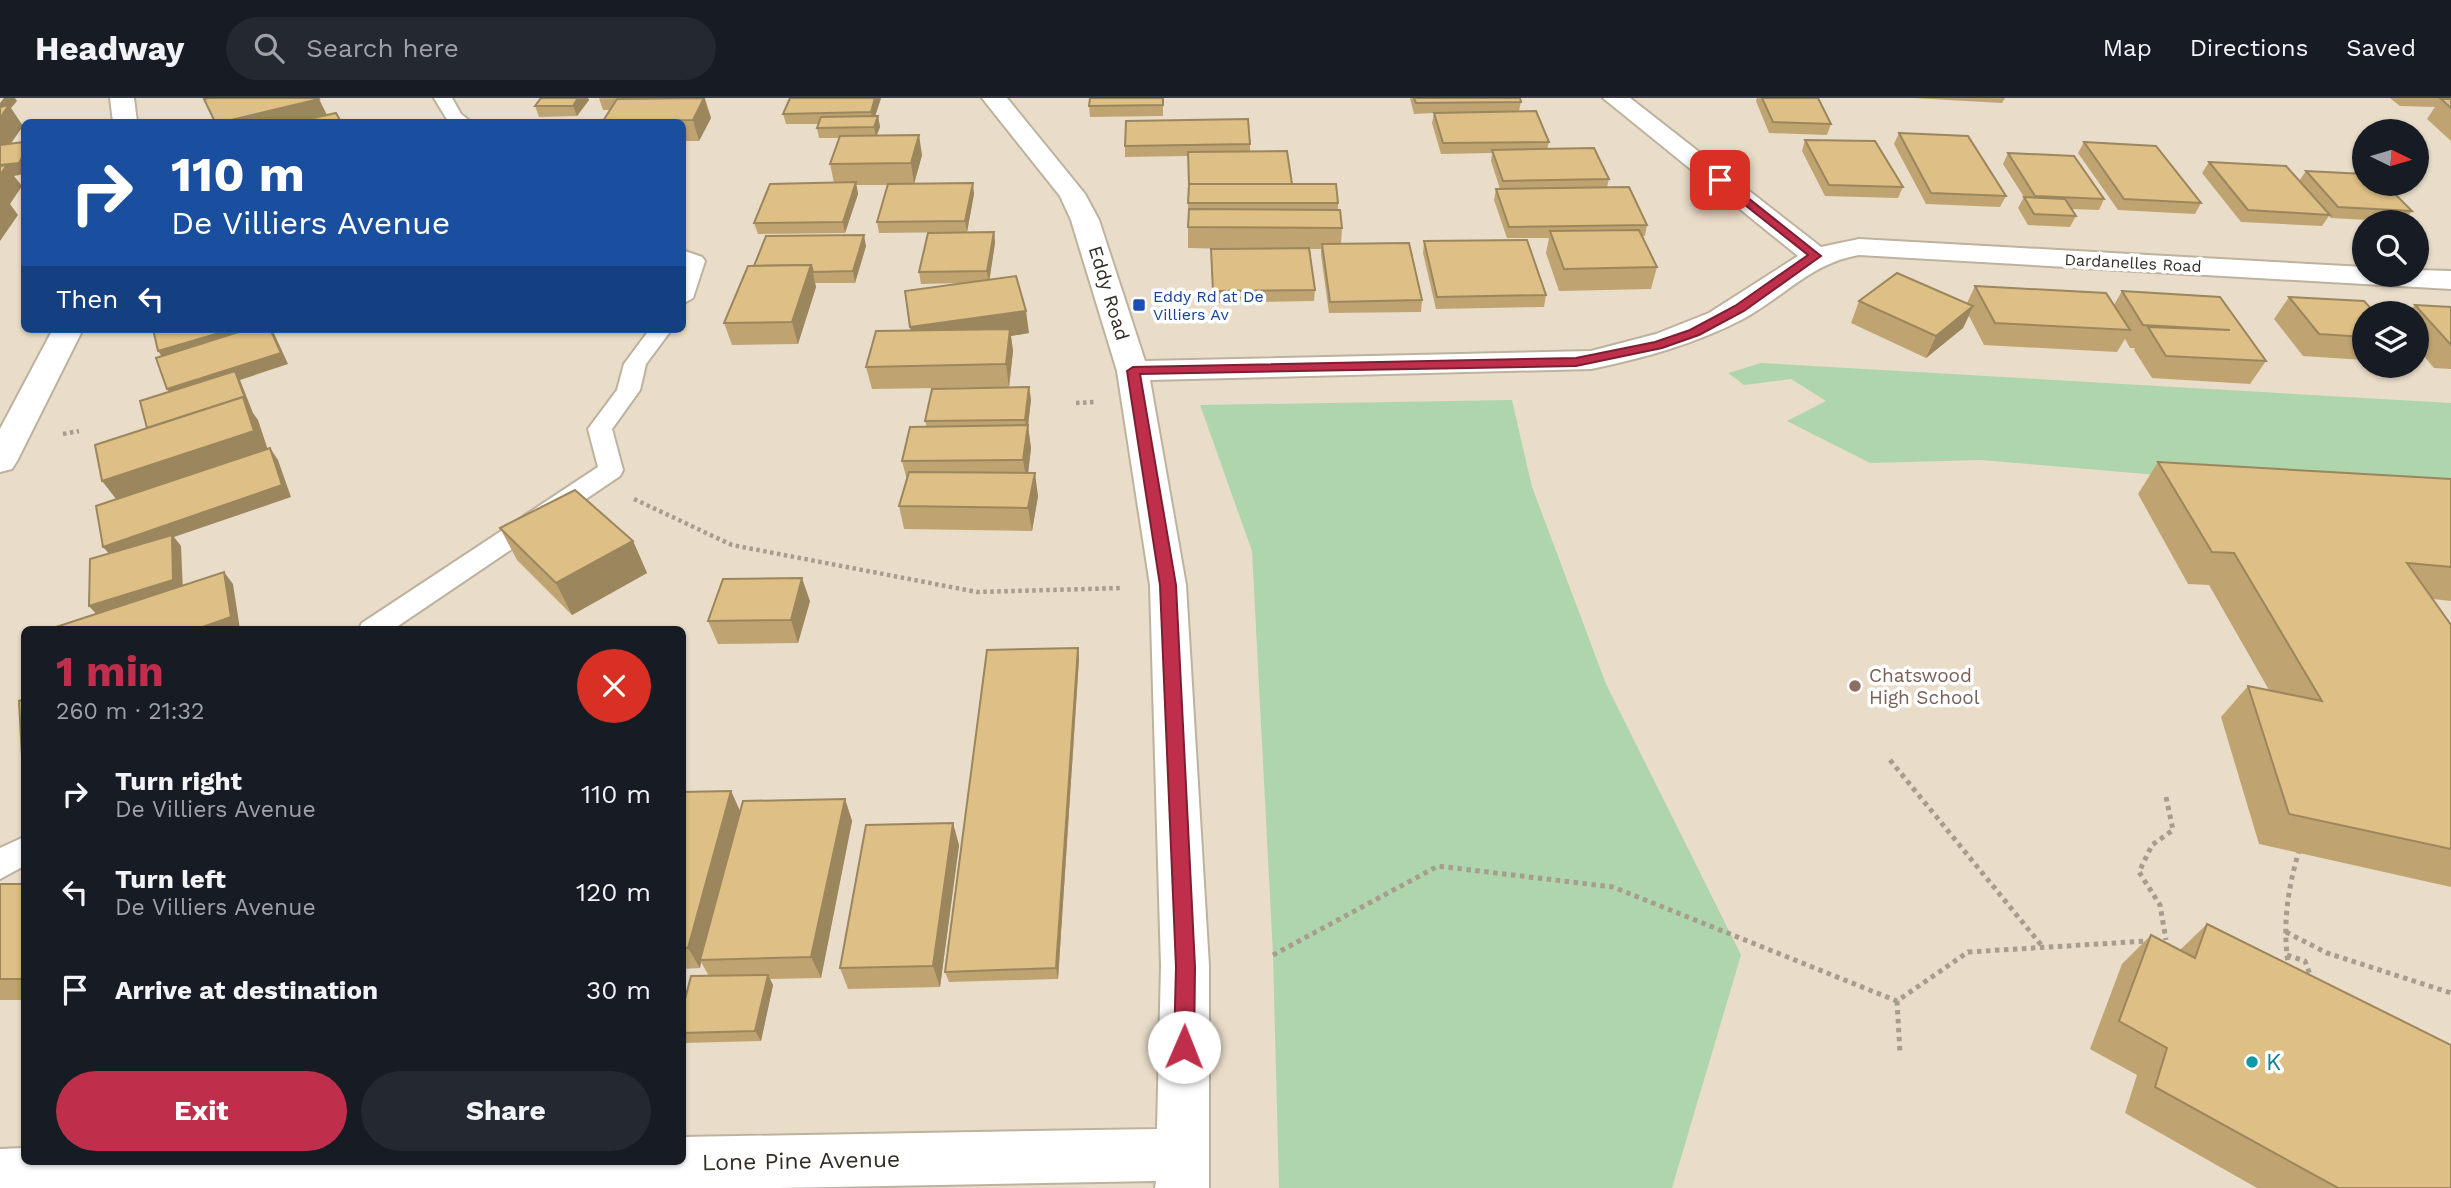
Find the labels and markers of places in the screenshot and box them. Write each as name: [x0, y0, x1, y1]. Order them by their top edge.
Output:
pin: [1690, 150, 1750, 210]
place label: Eddy Rd at De Villiers Av: [1153, 287, 1264, 324]
marker: Eddy Rd at De Villiers Av: [1131, 297, 1147, 313]
place label: Chatswood High School: [1869, 664, 1980, 709]
marker: Chatswood High School: [1847, 678, 1863, 694]
place label: K: [2266, 1049, 2281, 1076]
marker: K: [2244, 1054, 2260, 1070]

